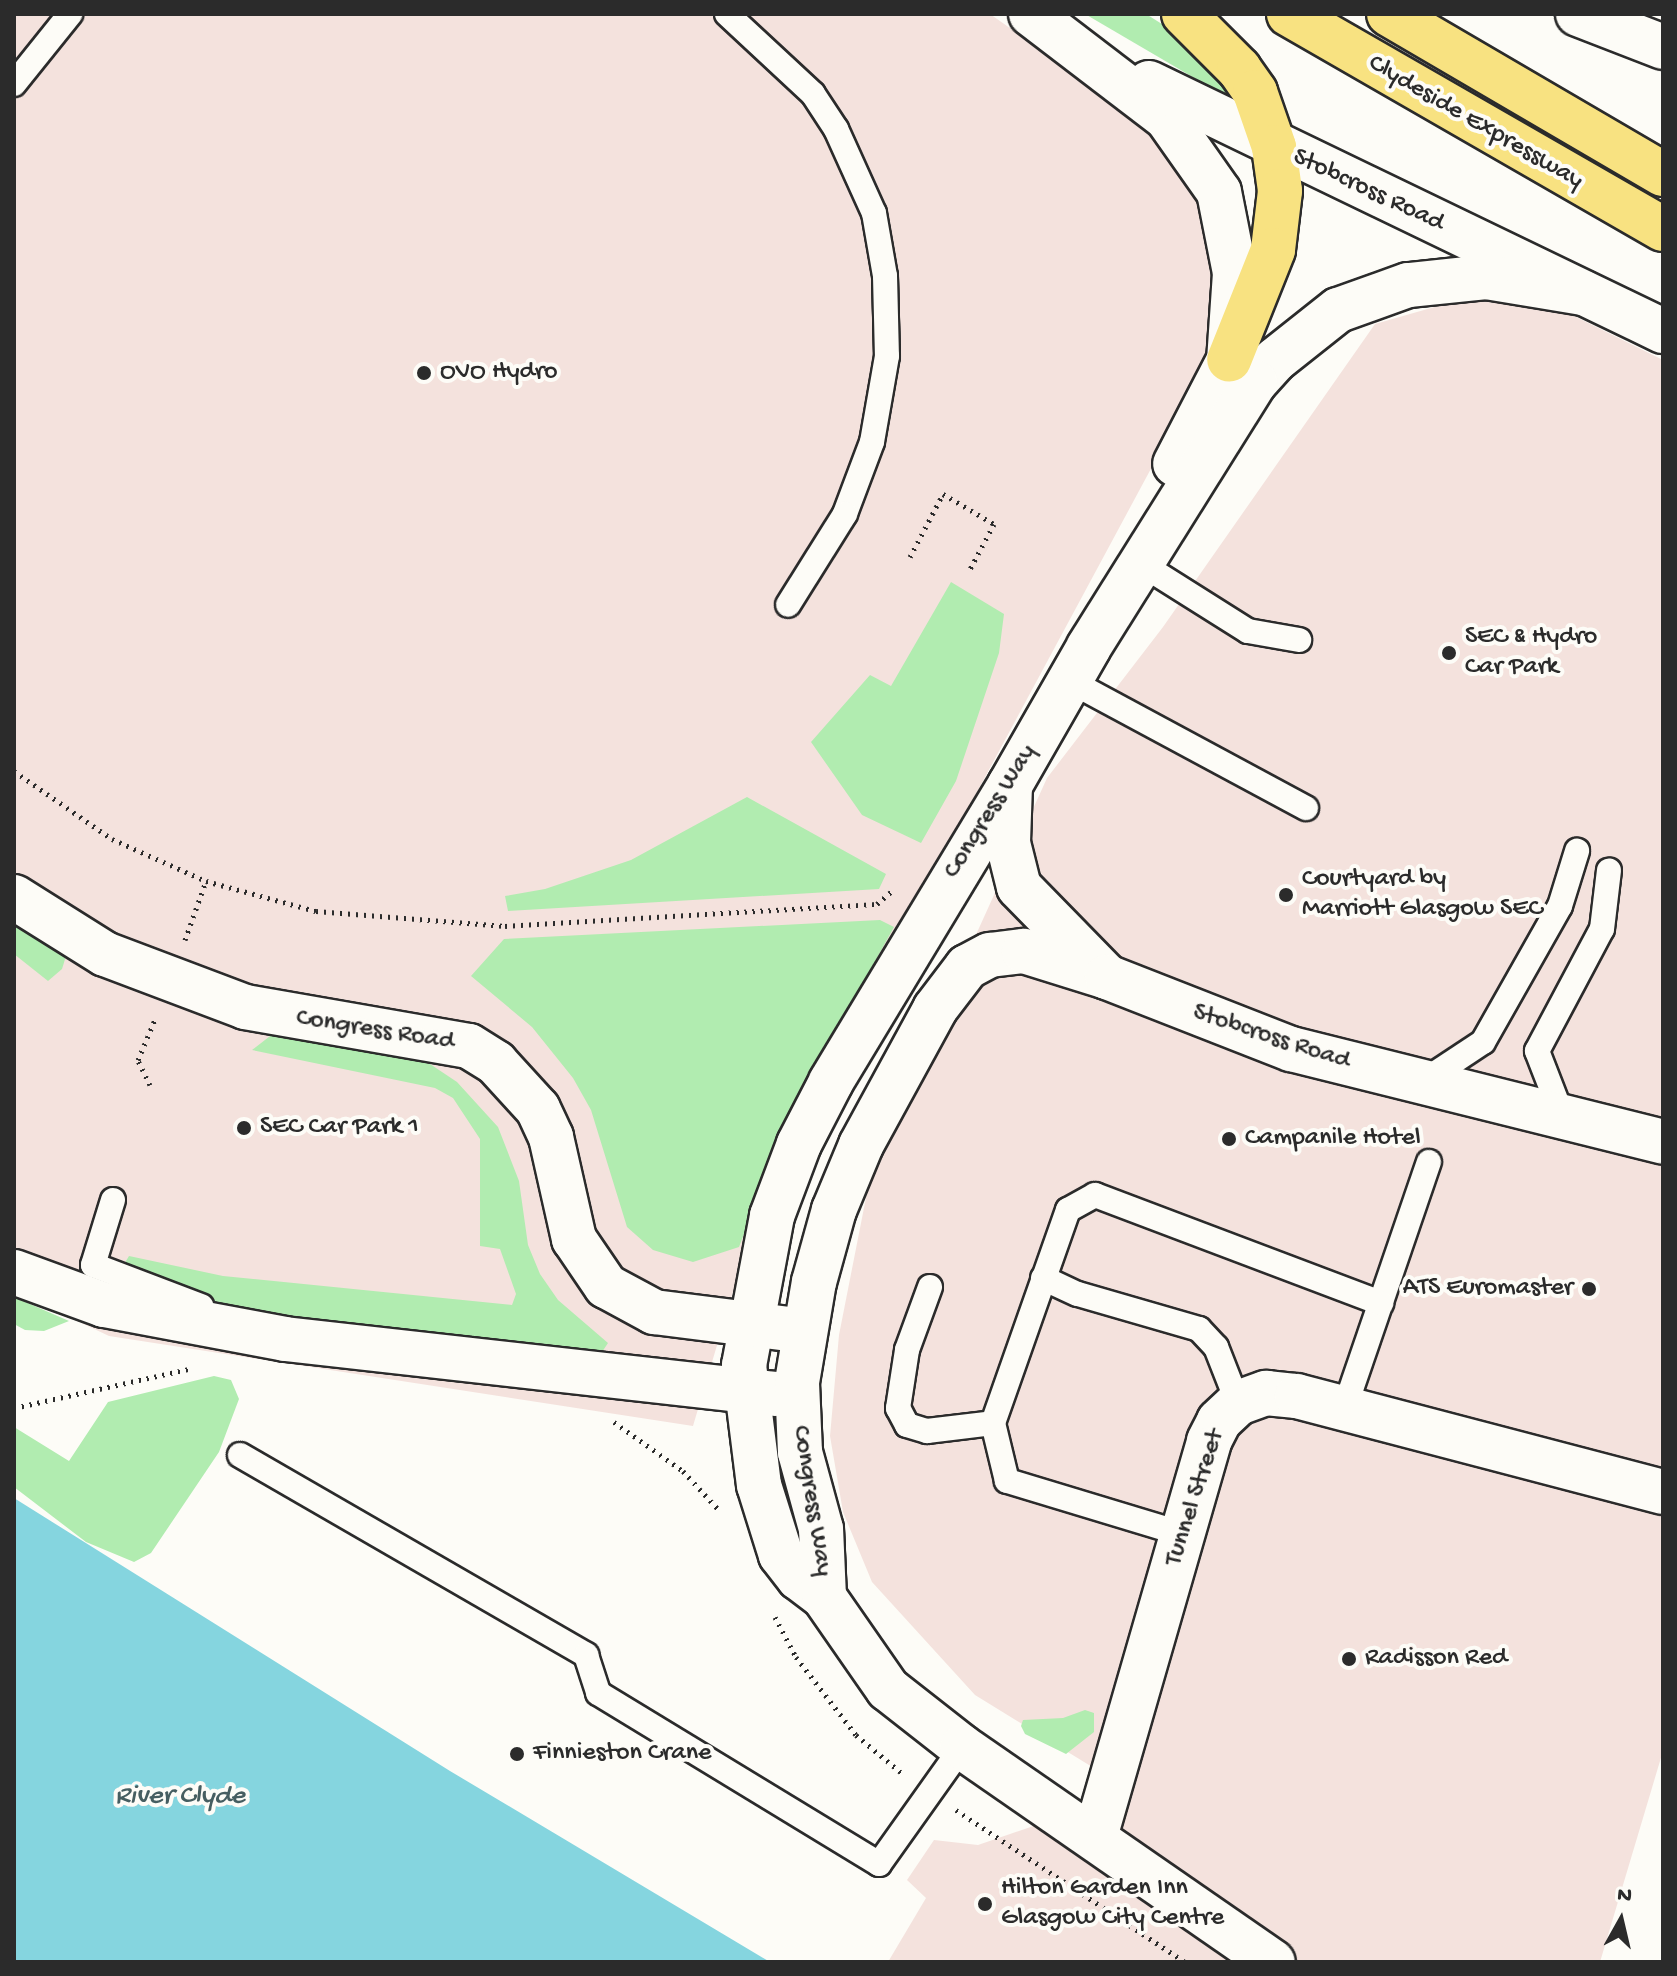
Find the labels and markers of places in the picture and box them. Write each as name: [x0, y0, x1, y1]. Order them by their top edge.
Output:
place label: OVO Hydro: [440, 357, 557, 389]
marker: OVO Hydro: [415, 364, 433, 382]
place label: SEC & Hydro Car Park: [1465, 622, 1597, 684]
marker: SEC & Hydro Car Park: [1440, 644, 1458, 662]
place label: Courtyard by Marriott Glasgow SEC: [1302, 864, 1542, 926]
marker: Courtyard by Marriott Glasgow SEC: [1277, 886, 1295, 904]
place label: SEC Car Park 1: [260, 1112, 419, 1144]
marker: SEC Car Park 1: [235, 1119, 253, 1137]
place label: Campanile Hotel: [1245, 1123, 1421, 1155]
marker: Campanile Hotel: [1220, 1130, 1238, 1148]
place label: ATS Euromaster: [1403, 1273, 1573, 1305]
marker: ATS Euromaster: [1580, 1280, 1598, 1298]
place label: Radisson Red: [1365, 1643, 1507, 1675]
marker: Radisson Red: [1340, 1650, 1358, 1668]
place label: Finnieston Crane: [533, 1738, 711, 1770]
marker: Finnieston Crane: [508, 1745, 526, 1763]
place label: Hilton Garden Inn Glasgow City Centre: [1001, 1873, 1224, 1934]
marker: Hilton Garden Inn Glasgow City Centre: [976, 1895, 994, 1913]

